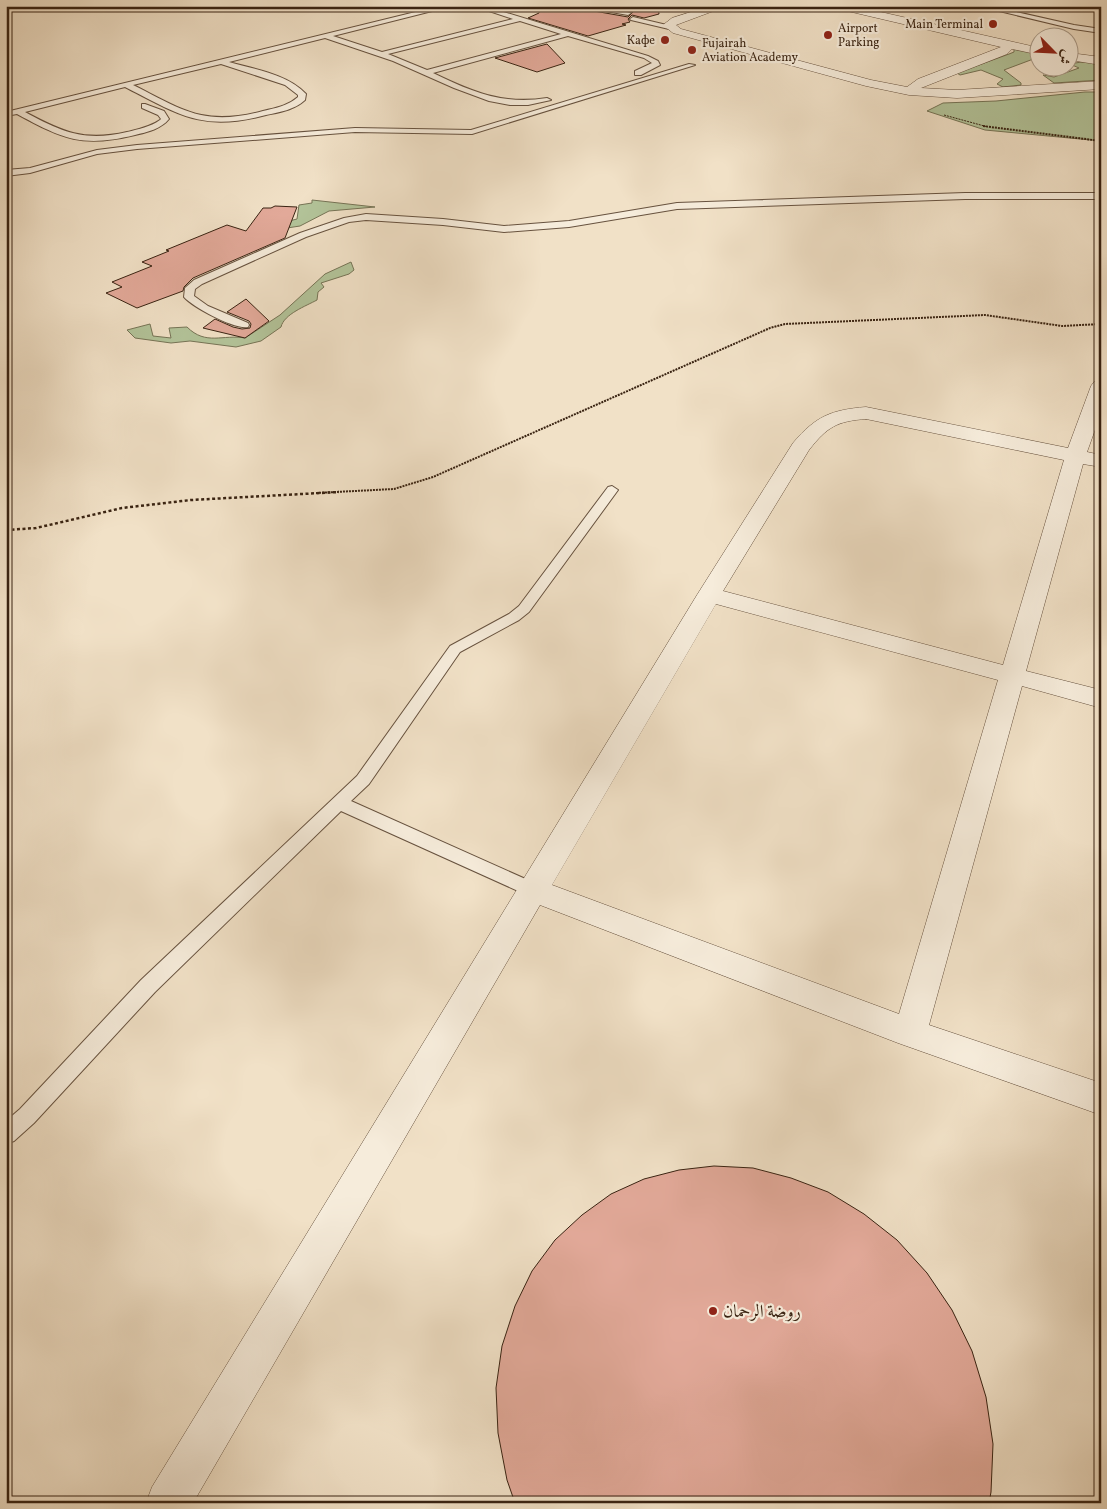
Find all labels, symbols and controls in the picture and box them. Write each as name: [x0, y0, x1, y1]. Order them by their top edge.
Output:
place label: Main Terminal: [905, 17, 983, 33]
marker: Main Terminal: [987, 18, 999, 30]
place label: Airport Parking: [838, 21, 879, 51]
north arrow: [1030, 28, 1080, 78]
marker: Airport Parking: [822, 29, 834, 41]
place label: Кафе: [627, 33, 655, 49]
marker: Кафе: [659, 34, 671, 46]
place label: Fujairah Aviation Academy: [702, 36, 798, 66]
marker: Fujairah Aviation Academy: [686, 44, 698, 56]
text: ش: [1053, 46, 1076, 67]
place label: روضة الرحمان: [723, 1300, 801, 1325]
marker: روضة الرحمان: [707, 1305, 719, 1317]

